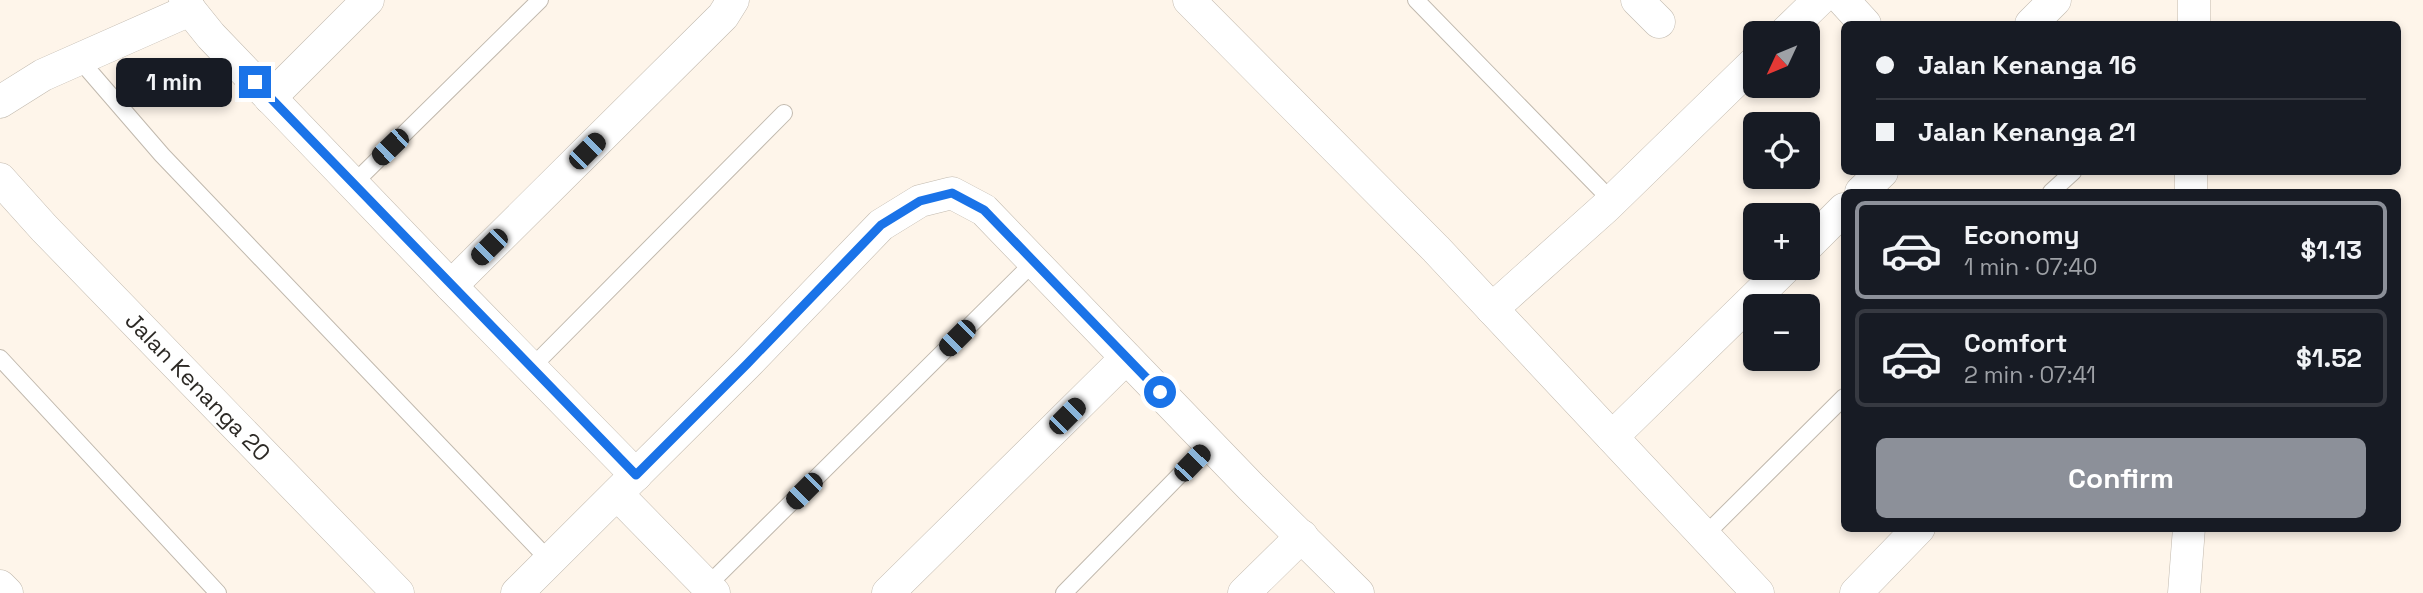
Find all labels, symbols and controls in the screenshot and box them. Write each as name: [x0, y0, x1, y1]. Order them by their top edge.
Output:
north arrow: [1743, 21, 1820, 98]
map controls: [1743, 21, 1820, 371]
text: Jalan Kenanga 16: [1918, 48, 2137, 82]
callout: 1 min: [115, 57, 230, 106]
route end: [239, 66, 271, 98]
text: 1 min: [146, 67, 202, 97]
button: locate: [1743, 112, 1820, 189]
text: Jalan Kenanga 21: [1918, 115, 2136, 149]
car: [368, 125, 413, 169]
car: [565, 129, 610, 173]
button: +: [1743, 203, 1820, 280]
text: Economy: [1964, 218, 2080, 252]
icon: car: [1880, 219, 1943, 282]
car: [467, 225, 512, 269]
text: $1.13: [2301, 233, 2362, 267]
text: 1 min · 07:40: [1964, 252, 2097, 282]
button: −: [1743, 294, 1820, 371]
street label: Jalan Kenanga 20: [119, 306, 277, 468]
car: [935, 316, 980, 360]
text: Comfort: [1964, 326, 2067, 360]
icon: car: [1880, 327, 1943, 390]
text: $1.52: [2296, 341, 2362, 375]
text: 2 min · 07:41: [1964, 360, 2096, 390]
route start: [1144, 376, 1176, 408]
car: [1045, 394, 1090, 438]
button: Confirm: [1876, 438, 2366, 518]
car: [1170, 441, 1215, 485]
car: [782, 469, 827, 513]

